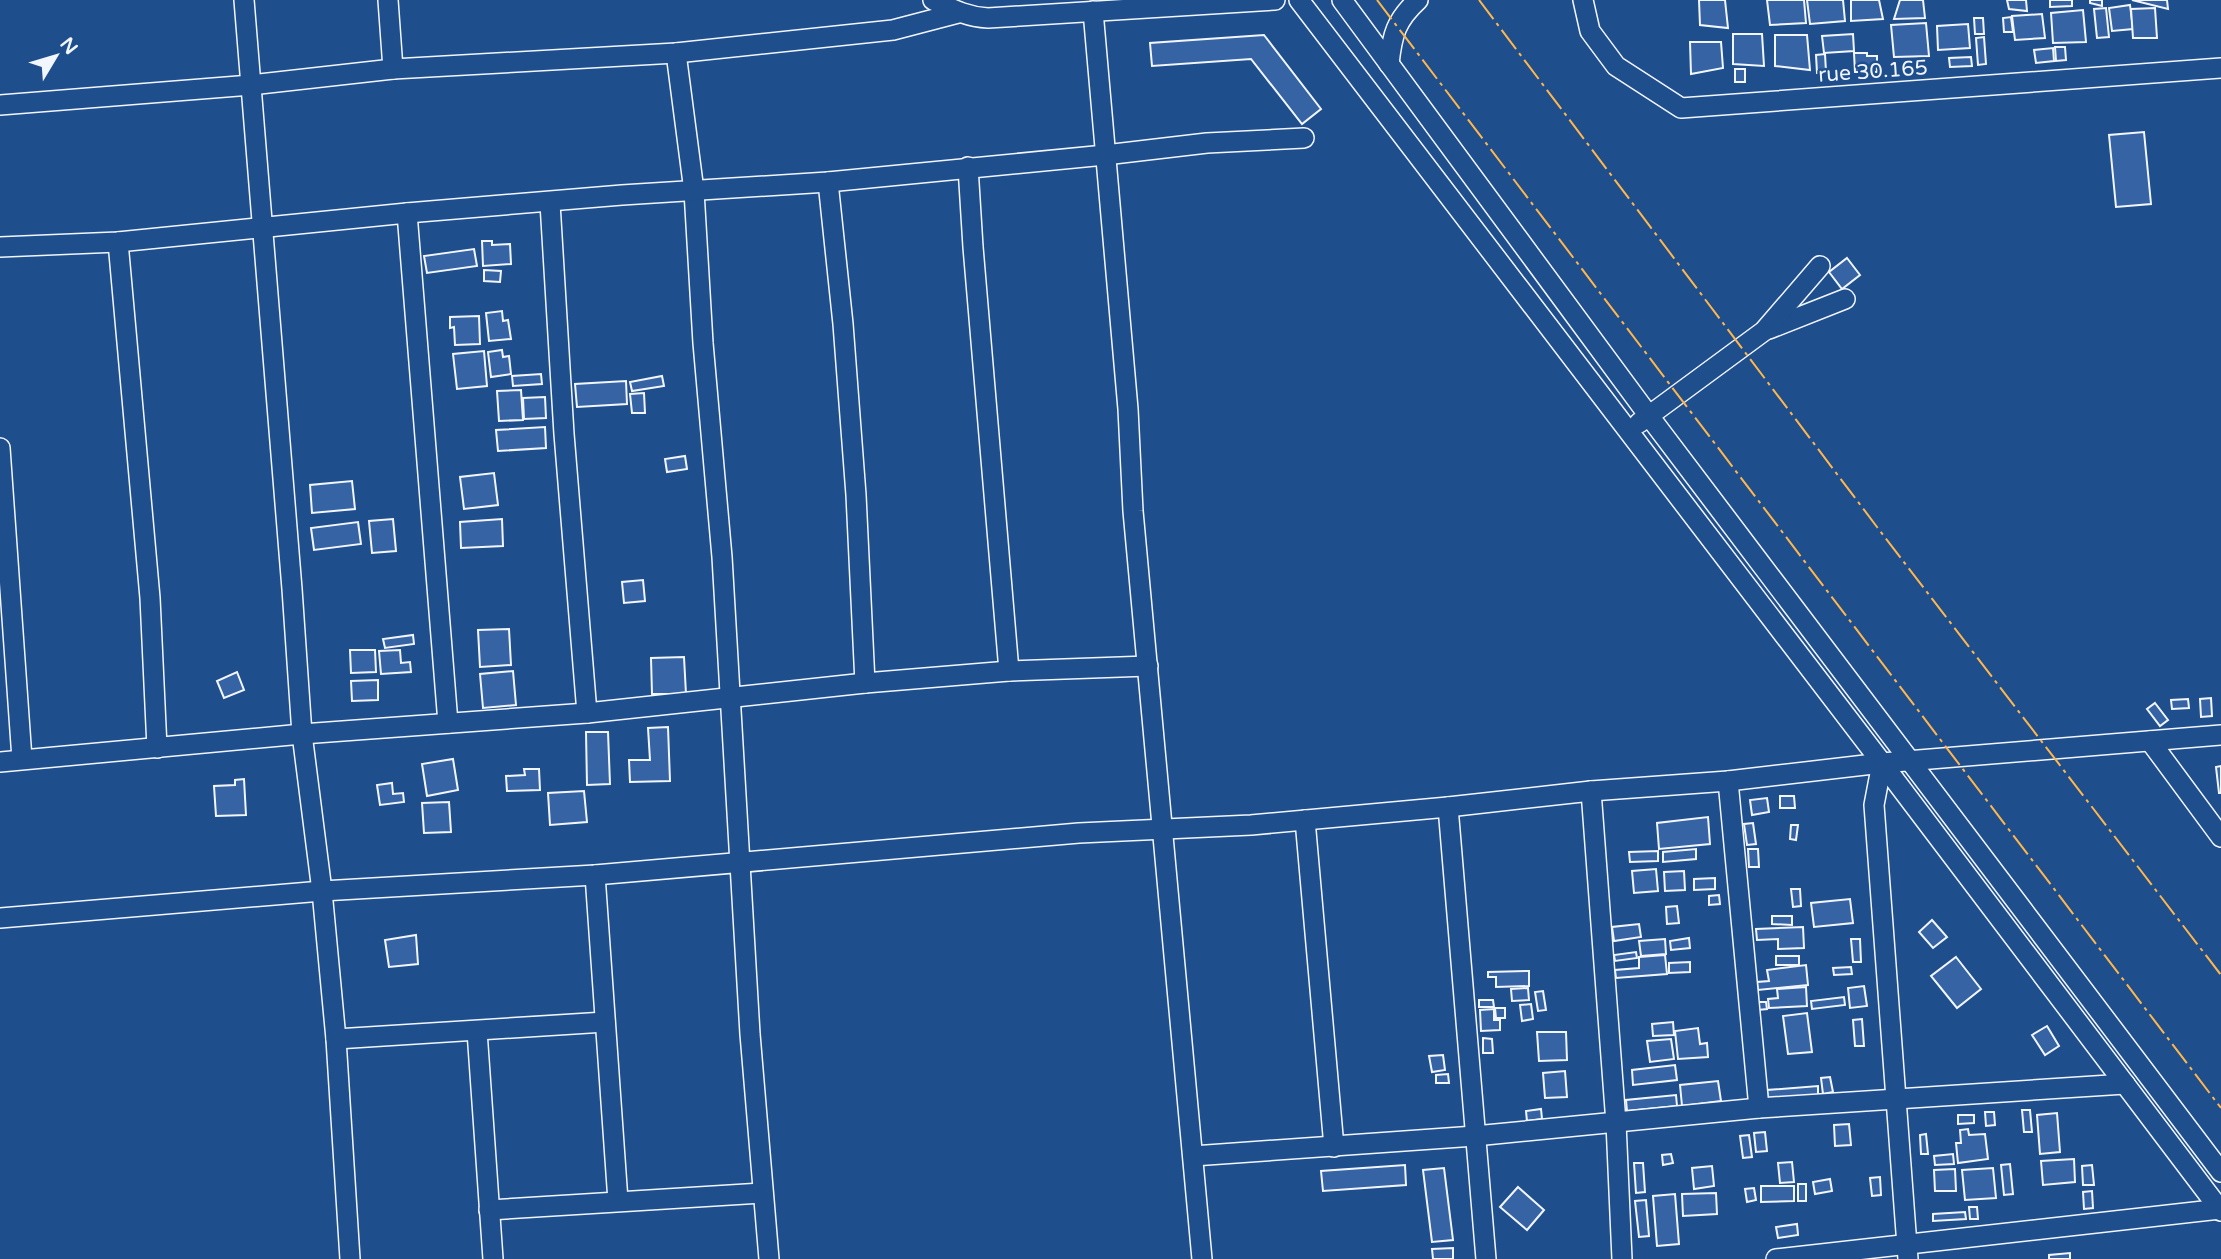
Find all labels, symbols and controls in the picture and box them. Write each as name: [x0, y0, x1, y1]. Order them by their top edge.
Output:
north arrow: [21, 21, 91, 91]
text: N: [55, 33, 82, 59]
street label: rue 30.165: [1818, 55, 1929, 88]

